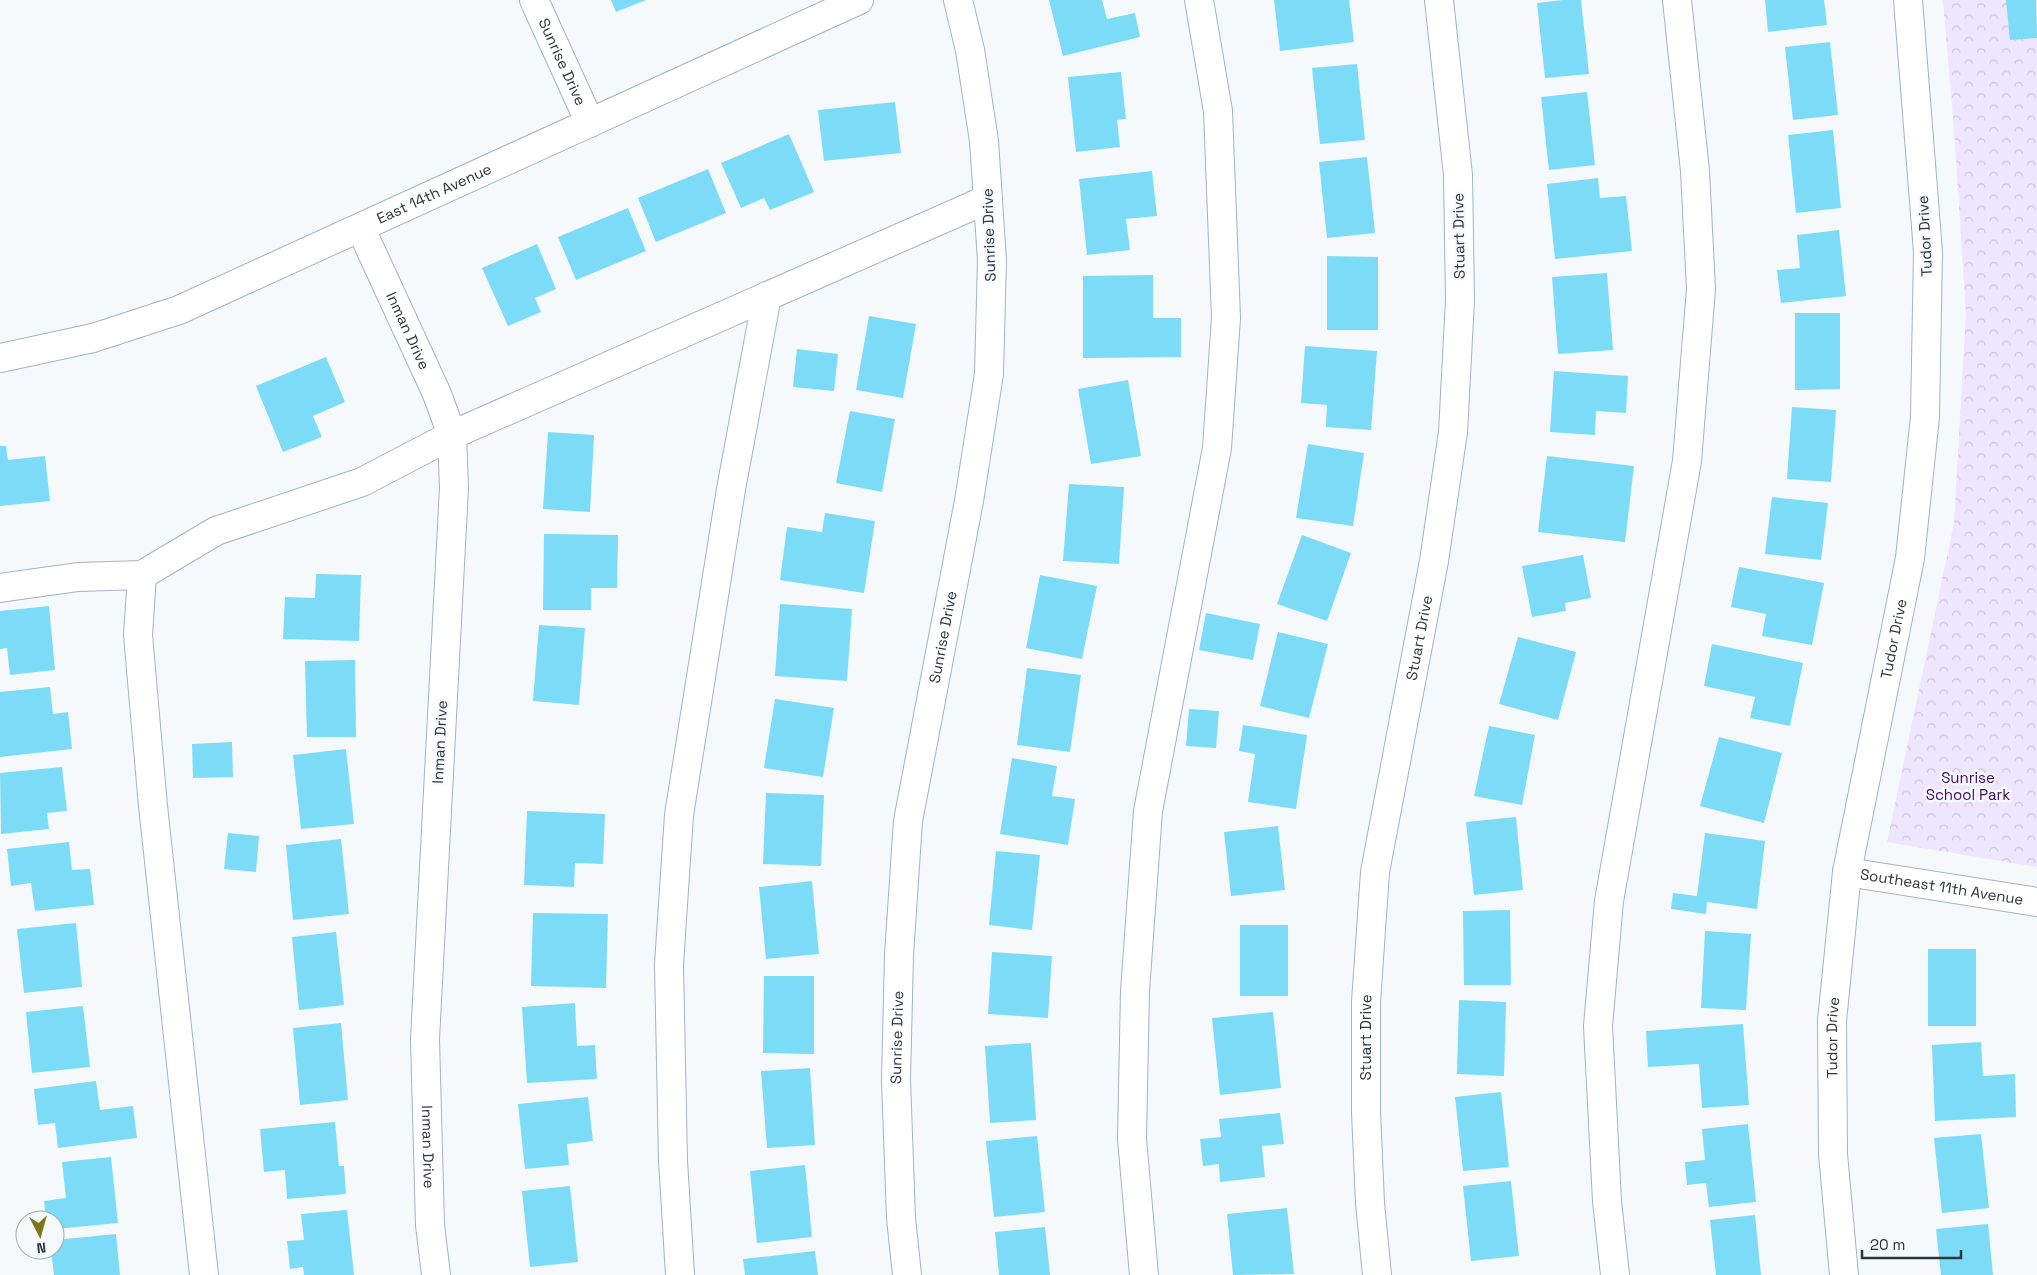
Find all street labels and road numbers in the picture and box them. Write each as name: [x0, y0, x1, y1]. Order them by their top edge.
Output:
street label: Sunrise Drive: [535, 15, 591, 108]
street label: East 14th Avenue: [374, 159, 494, 228]
street label: Sunrise Drive: [977, 188, 1000, 282]
street label: Stuart Drive: [1448, 193, 1469, 279]
street label: Tudor Drive: [1913, 195, 1936, 277]
street label: Inman Drive: [382, 289, 434, 372]
street label: Sunrise Drive: [924, 589, 961, 685]
street label: Stuart Drive: [1402, 594, 1436, 682]
street label: Tudor Drive: [1876, 597, 1911, 681]
street label: Inman Drive: [428, 700, 451, 784]
street label: Southeast 11th Avenue: [1859, 864, 2025, 909]
street label: Sunrise Drive: [886, 990, 907, 1084]
street label: Stuart Drive: [1356, 993, 1376, 1081]
street label: Tudor Drive: [1822, 996, 1843, 1078]
street label: Inman Drive: [418, 1105, 439, 1189]

